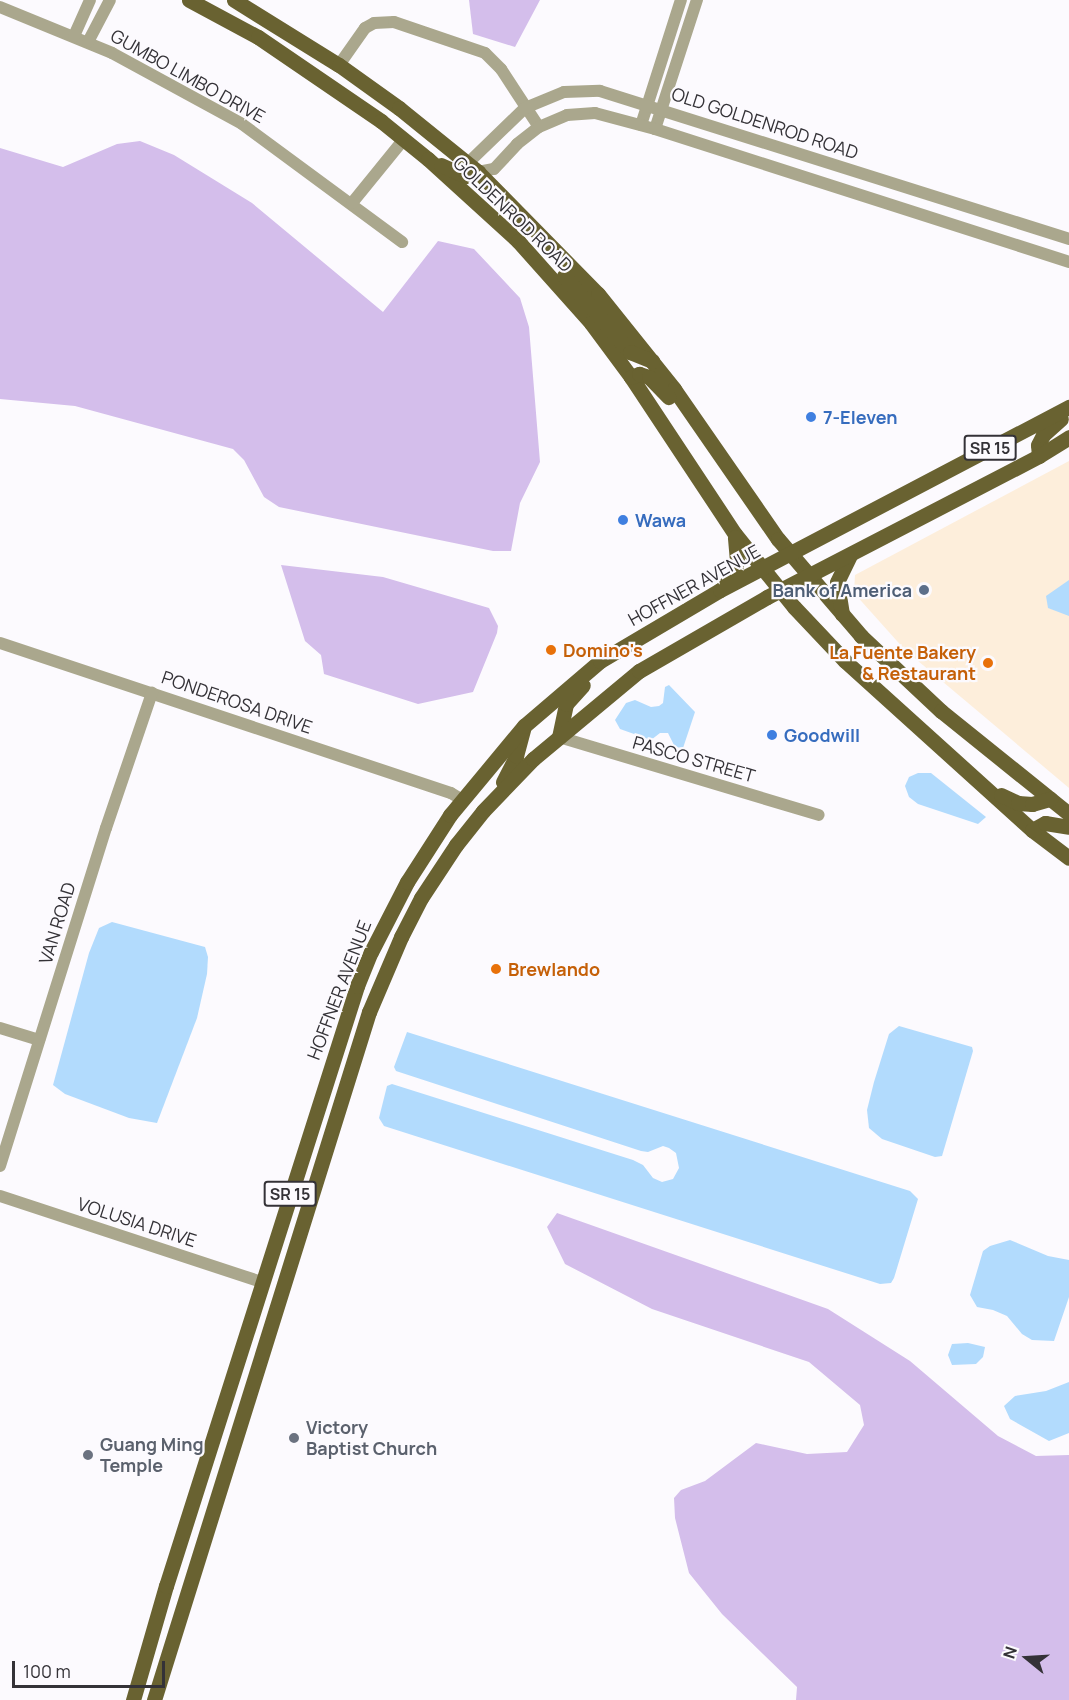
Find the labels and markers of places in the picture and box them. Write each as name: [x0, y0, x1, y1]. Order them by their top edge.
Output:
place label: 7-Eleven: [823, 406, 898, 428]
marker: 7-Eleven: [804, 410, 818, 424]
place label: Wawa: [635, 509, 686, 531]
marker: Wawa: [616, 513, 630, 527]
place label: Bank of America: [772, 579, 912, 601]
marker: Bank of America: [917, 583, 931, 597]
place label: Domino's: [563, 639, 643, 661]
place label: La Fuente Bakery & Restaurant: [829, 642, 976, 684]
marker: Domino's: [544, 643, 558, 657]
marker: La Fuente Bakery & Restaurant: [981, 656, 995, 670]
place label: Goodwill: [784, 724, 860, 746]
marker: Goodwill: [765, 728, 779, 742]
place label: Brewlando: [508, 958, 600, 980]
marker: Brewlando: [489, 962, 503, 976]
place label: Victory Baptist Church: [306, 1417, 437, 1460]
marker: Victory Baptist Church: [287, 1431, 301, 1445]
place label: Guang Ming Temple: [100, 1434, 204, 1476]
marker: Guang Ming Temple: [81, 1448, 95, 1462]

